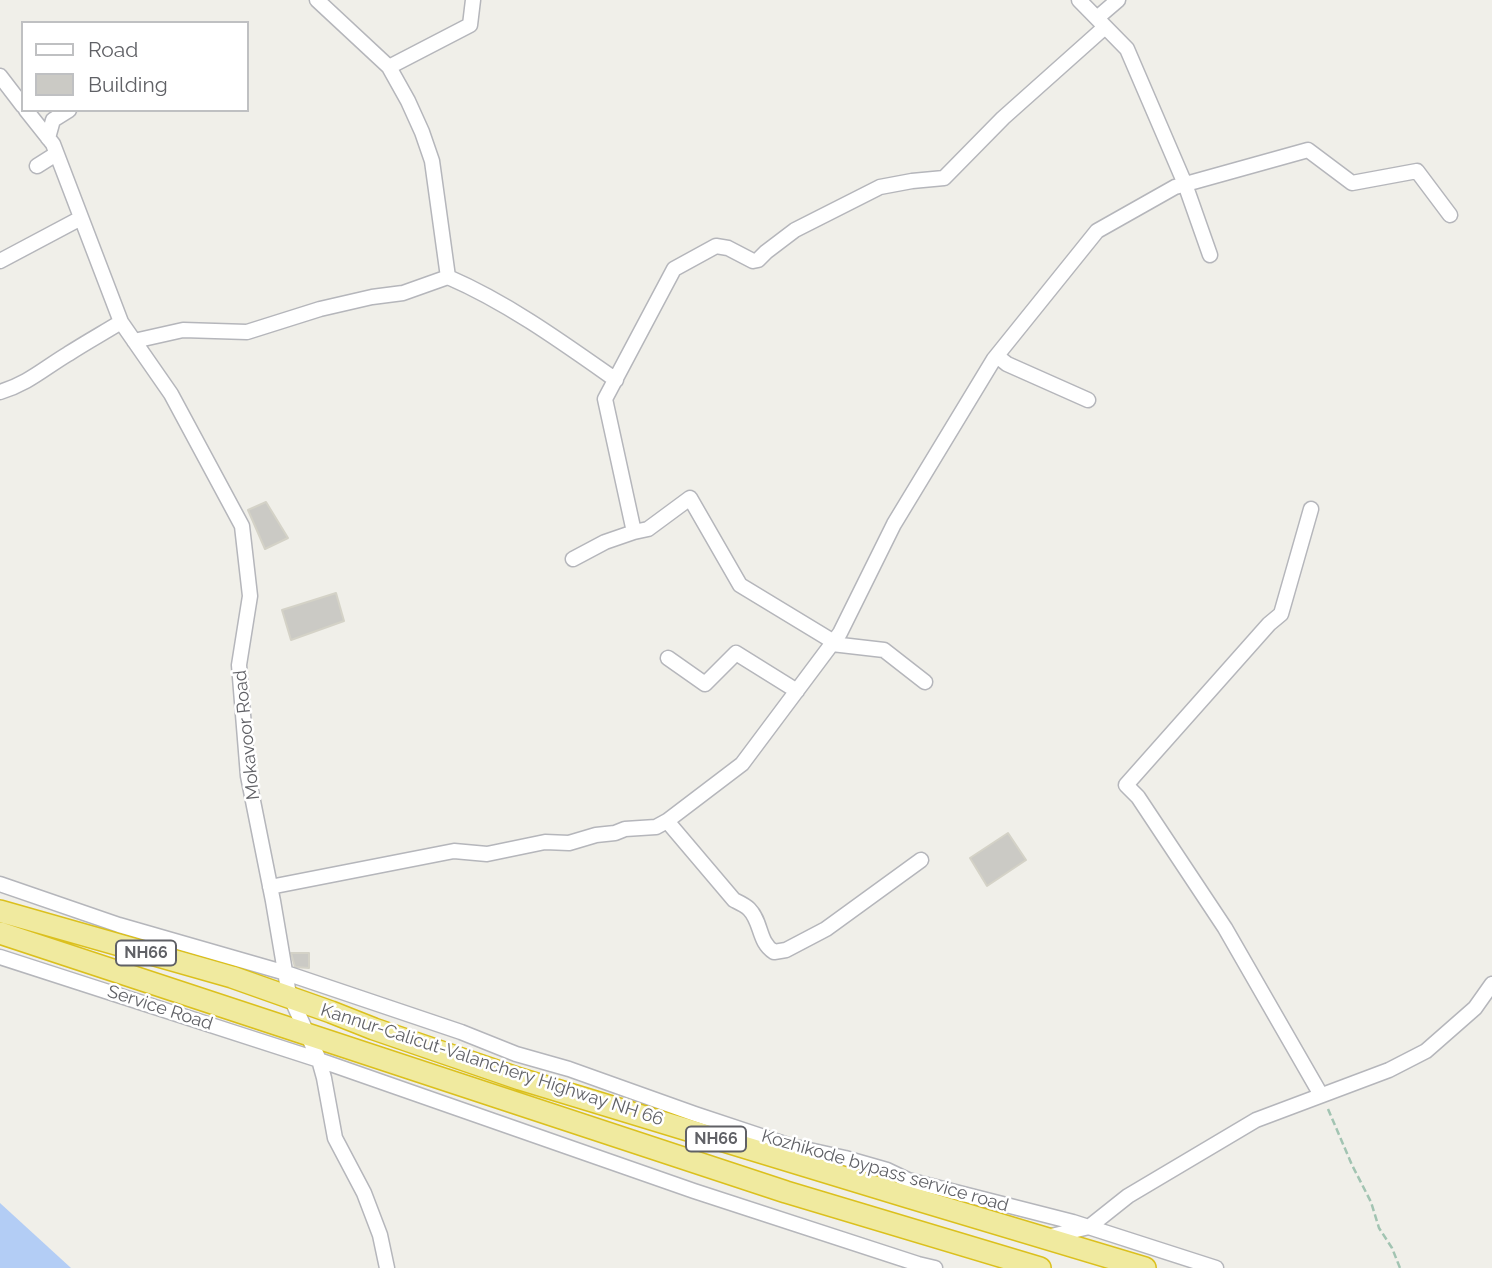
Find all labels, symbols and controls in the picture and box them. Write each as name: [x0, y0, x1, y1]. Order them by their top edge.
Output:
legend: [21, 21, 248, 112]
text: Road: [88, 37, 138, 62]
text: Building: [88, 72, 168, 97]
street label: Mokavoor Road: [229, 669, 265, 801]
road number: NH66: [116, 940, 176, 965]
street label: Service Road: [105, 981, 215, 1035]
street label: Kannur-Calicut-Valanchery Highway NH 66: [318, 999, 666, 1131]
street label: Kozhikode bypass service road: [759, 1125, 1011, 1217]
road number: NH66: [686, 1126, 746, 1152]

